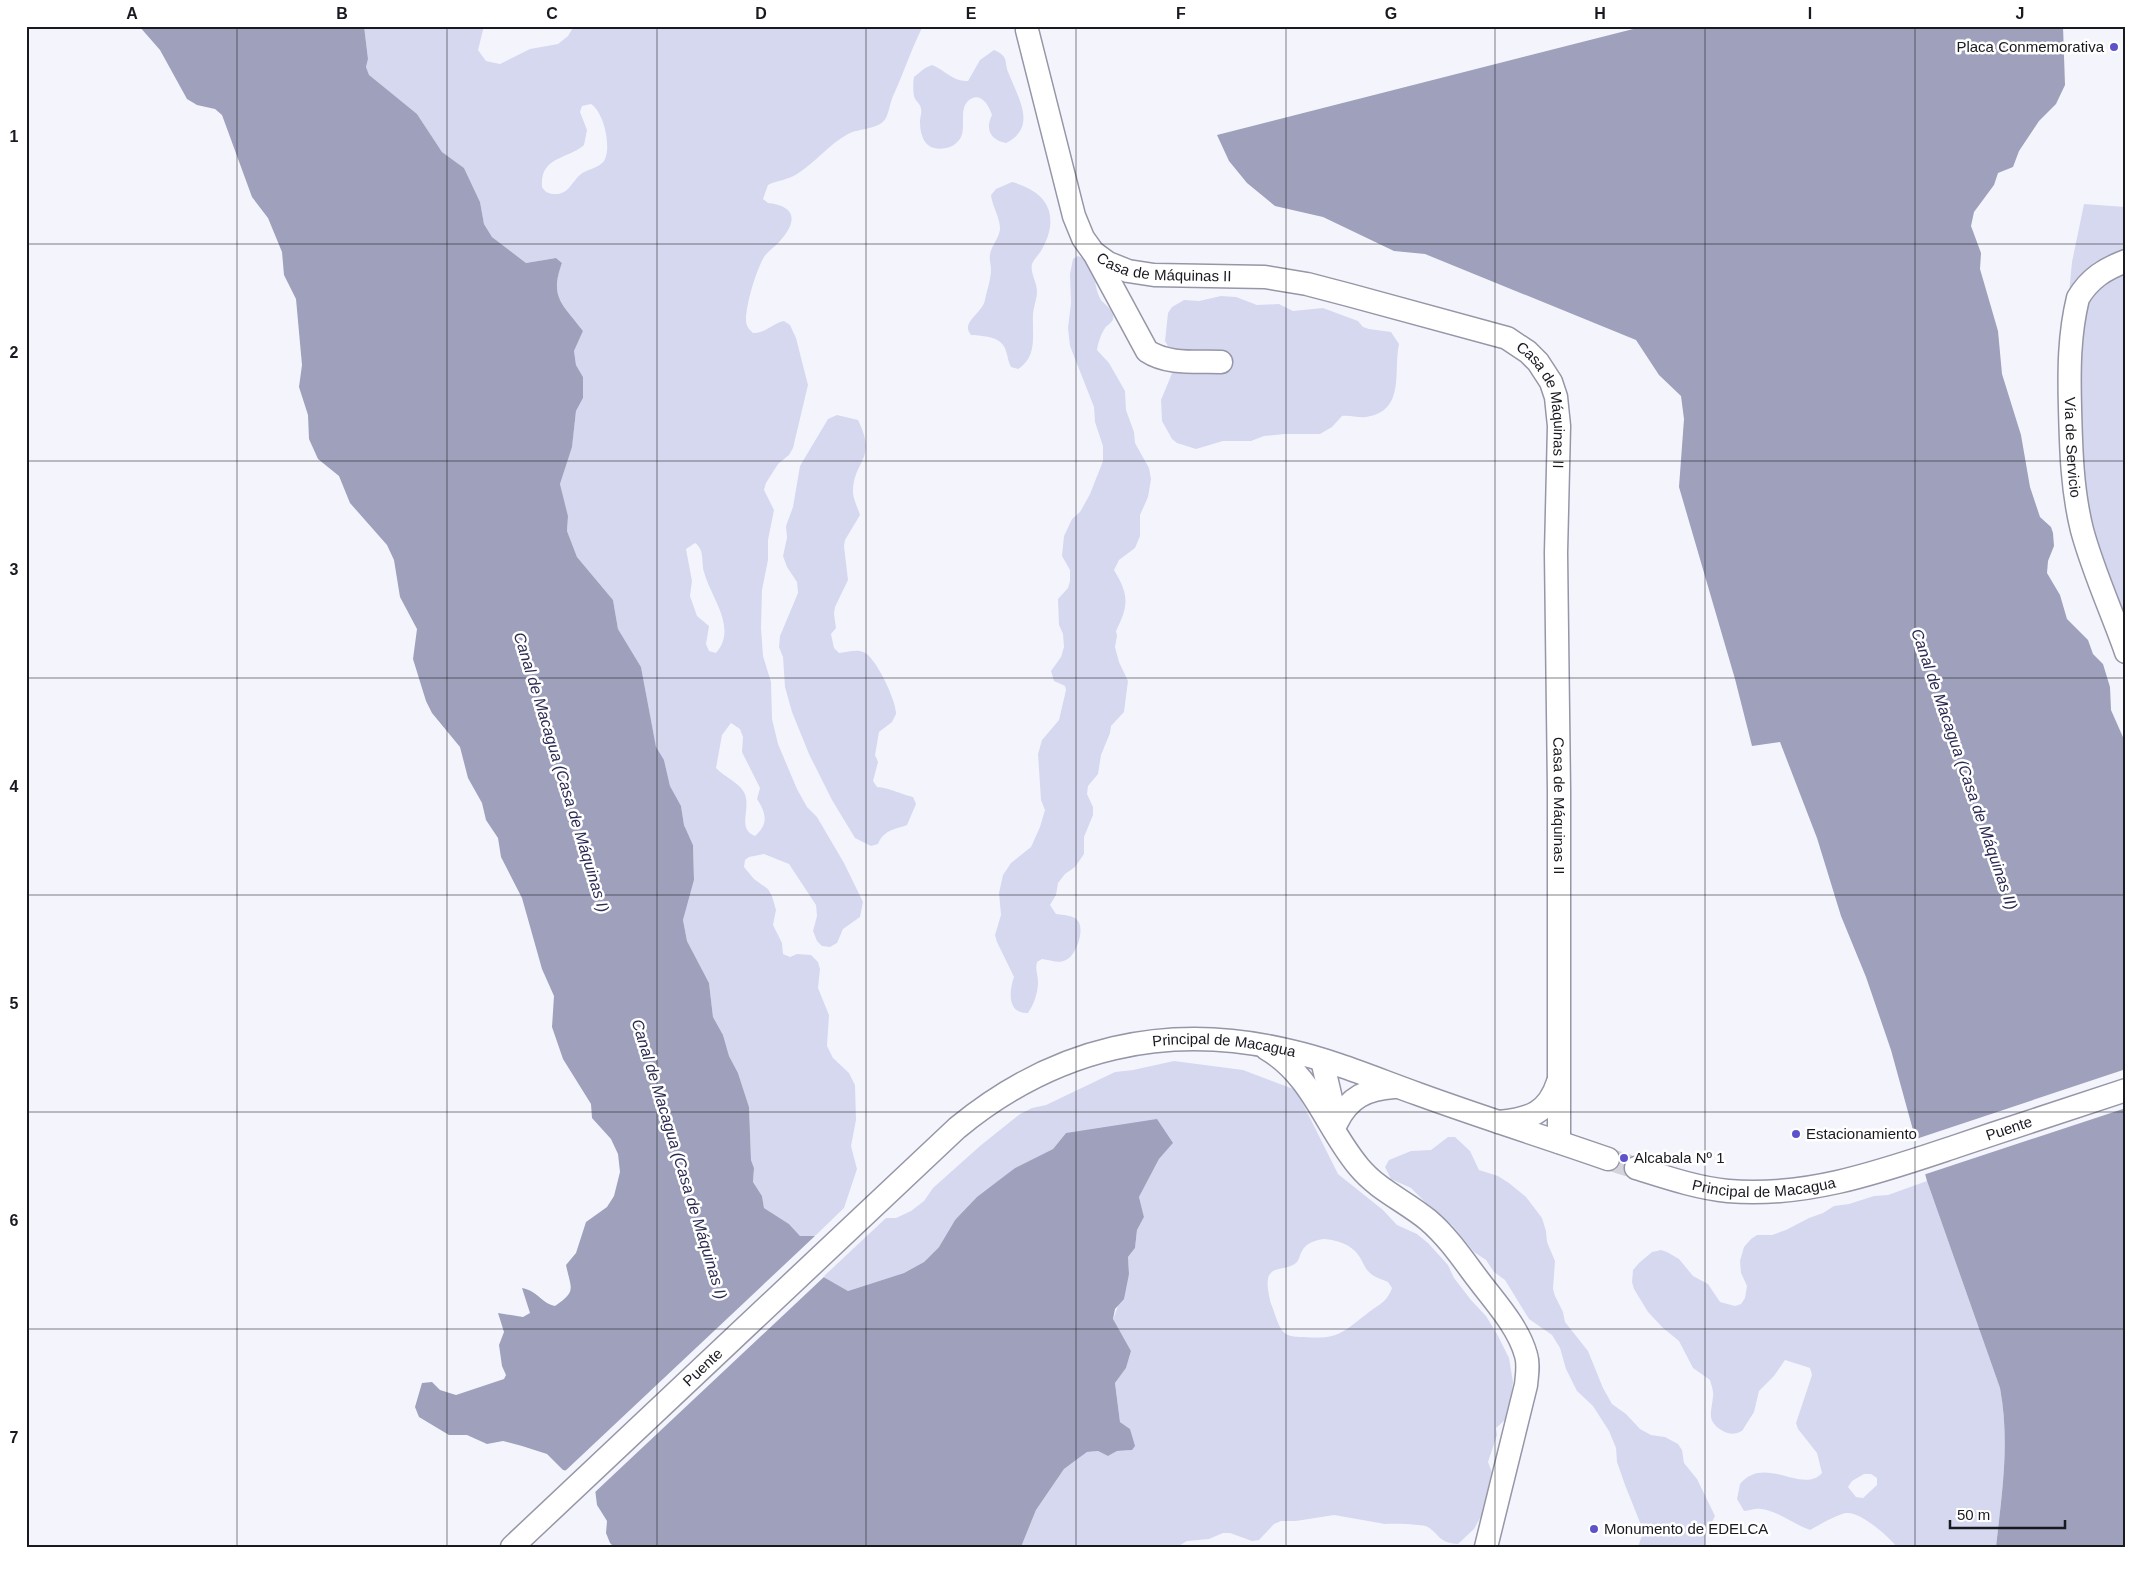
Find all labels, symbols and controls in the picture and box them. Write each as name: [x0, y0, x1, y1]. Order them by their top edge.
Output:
text: A: [126, 5, 138, 22]
text: B: [336, 5, 348, 22]
text: C: [546, 5, 558, 22]
text: D: [755, 5, 767, 22]
text: E: [966, 5, 977, 22]
text: F: [1176, 5, 1186, 22]
text: G: [1385, 5, 1397, 22]
text: H: [1594, 5, 1606, 22]
text: I: [1808, 5, 1812, 22]
text: J: [2016, 5, 2024, 22]
place label: Placa Conmemorativa: [1956, 38, 2105, 55]
marker: Placa Conmemorativa: [2108, 41, 2120, 53]
text: 1: [10, 128, 19, 145]
street label: Casa de Máquinas II: [1093, 249, 1232, 284]
street label: Casa de Máquinas II: [1514, 338, 1568, 469]
text: 2: [10, 344, 19, 361]
street label: Vía de Servicio: [2062, 397, 2085, 499]
text: 3: [10, 561, 19, 578]
water label: Canal de Macagua (Casa de Máquinas II): [1908, 626, 2021, 912]
water label: Canal de Macagua (Casa de Máquinas I): [511, 630, 612, 914]
street label: Casa de Máquinas II: [1550, 737, 1568, 875]
text: 4: [10, 778, 19, 795]
text: 5: [10, 995, 19, 1012]
water label: Canal de Macagua (Casa de Máquinas I): [629, 1017, 730, 1301]
street label: Principal de Macagua: [1151, 1030, 1298, 1060]
street label: Puente: [1984, 1113, 2034, 1144]
place label: Estacionamiento: [1806, 1125, 1917, 1142]
marker: Estacionamiento: [1790, 1128, 1802, 1140]
place label: Alcabala Nº 1: [1634, 1149, 1725, 1166]
marker: Alcabala Nº 1: [1618, 1152, 1630, 1164]
street label: Principal de Macagua: [1691, 1174, 1838, 1200]
text: 6: [10, 1212, 19, 1229]
street label: Puente: [679, 1345, 726, 1390]
text: 7: [10, 1429, 19, 1446]
scale bar: [1950, 1498, 2064, 1530]
text: 50 m: [1957, 1506, 1990, 1523]
place label: Monumento de EDELCA: [1604, 1520, 1768, 1537]
marker: Monumento de EDELCA: [1588, 1523, 1600, 1535]

